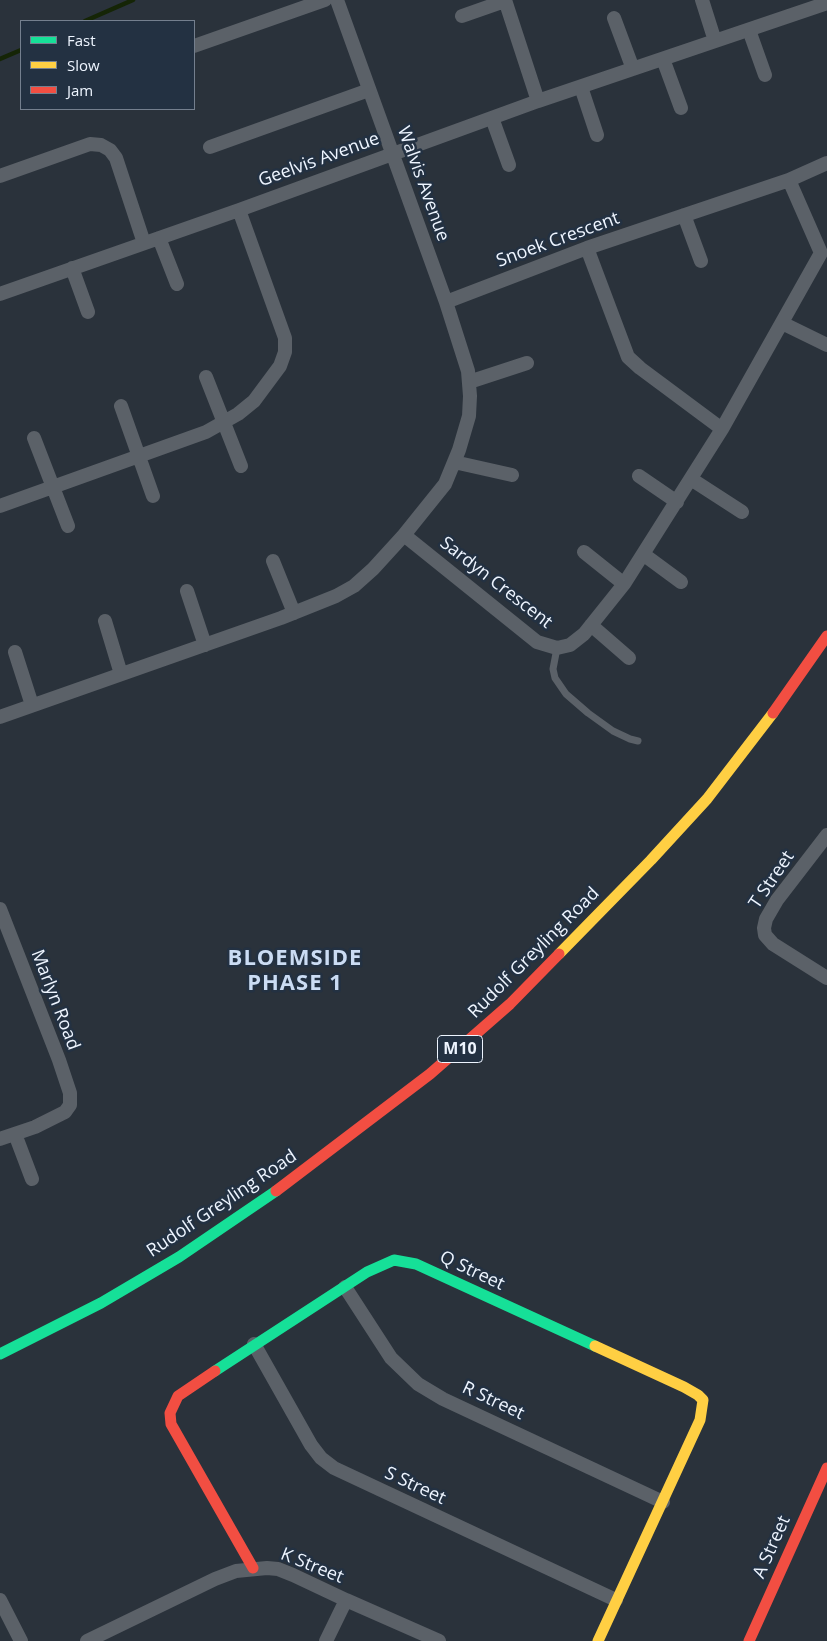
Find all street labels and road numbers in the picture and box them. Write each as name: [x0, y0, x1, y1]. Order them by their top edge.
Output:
street label: Walvis Avenue: [392, 124, 454, 244]
street label: Geelvis Avenue: [255, 128, 383, 192]
street label: Snoek Crescent: [493, 208, 623, 272]
street label: Sardyn Crescent: [436, 532, 556, 634]
street label: T Street: [745, 847, 799, 913]
street label: Rudolf Greyling Road: [464, 883, 604, 1023]
street label: Marlyn Road: [26, 947, 84, 1053]
road number: M10: [438, 1036, 482, 1062]
street label: Rudolf Greyling Road: [143, 1146, 301, 1262]
street label: Q Street: [436, 1247, 508, 1295]
street label: R Street: [459, 1377, 527, 1425]
street label: S Street: [381, 1463, 449, 1509]
street label: A Street: [749, 1512, 795, 1582]
street label: K Street: [277, 1544, 347, 1588]

